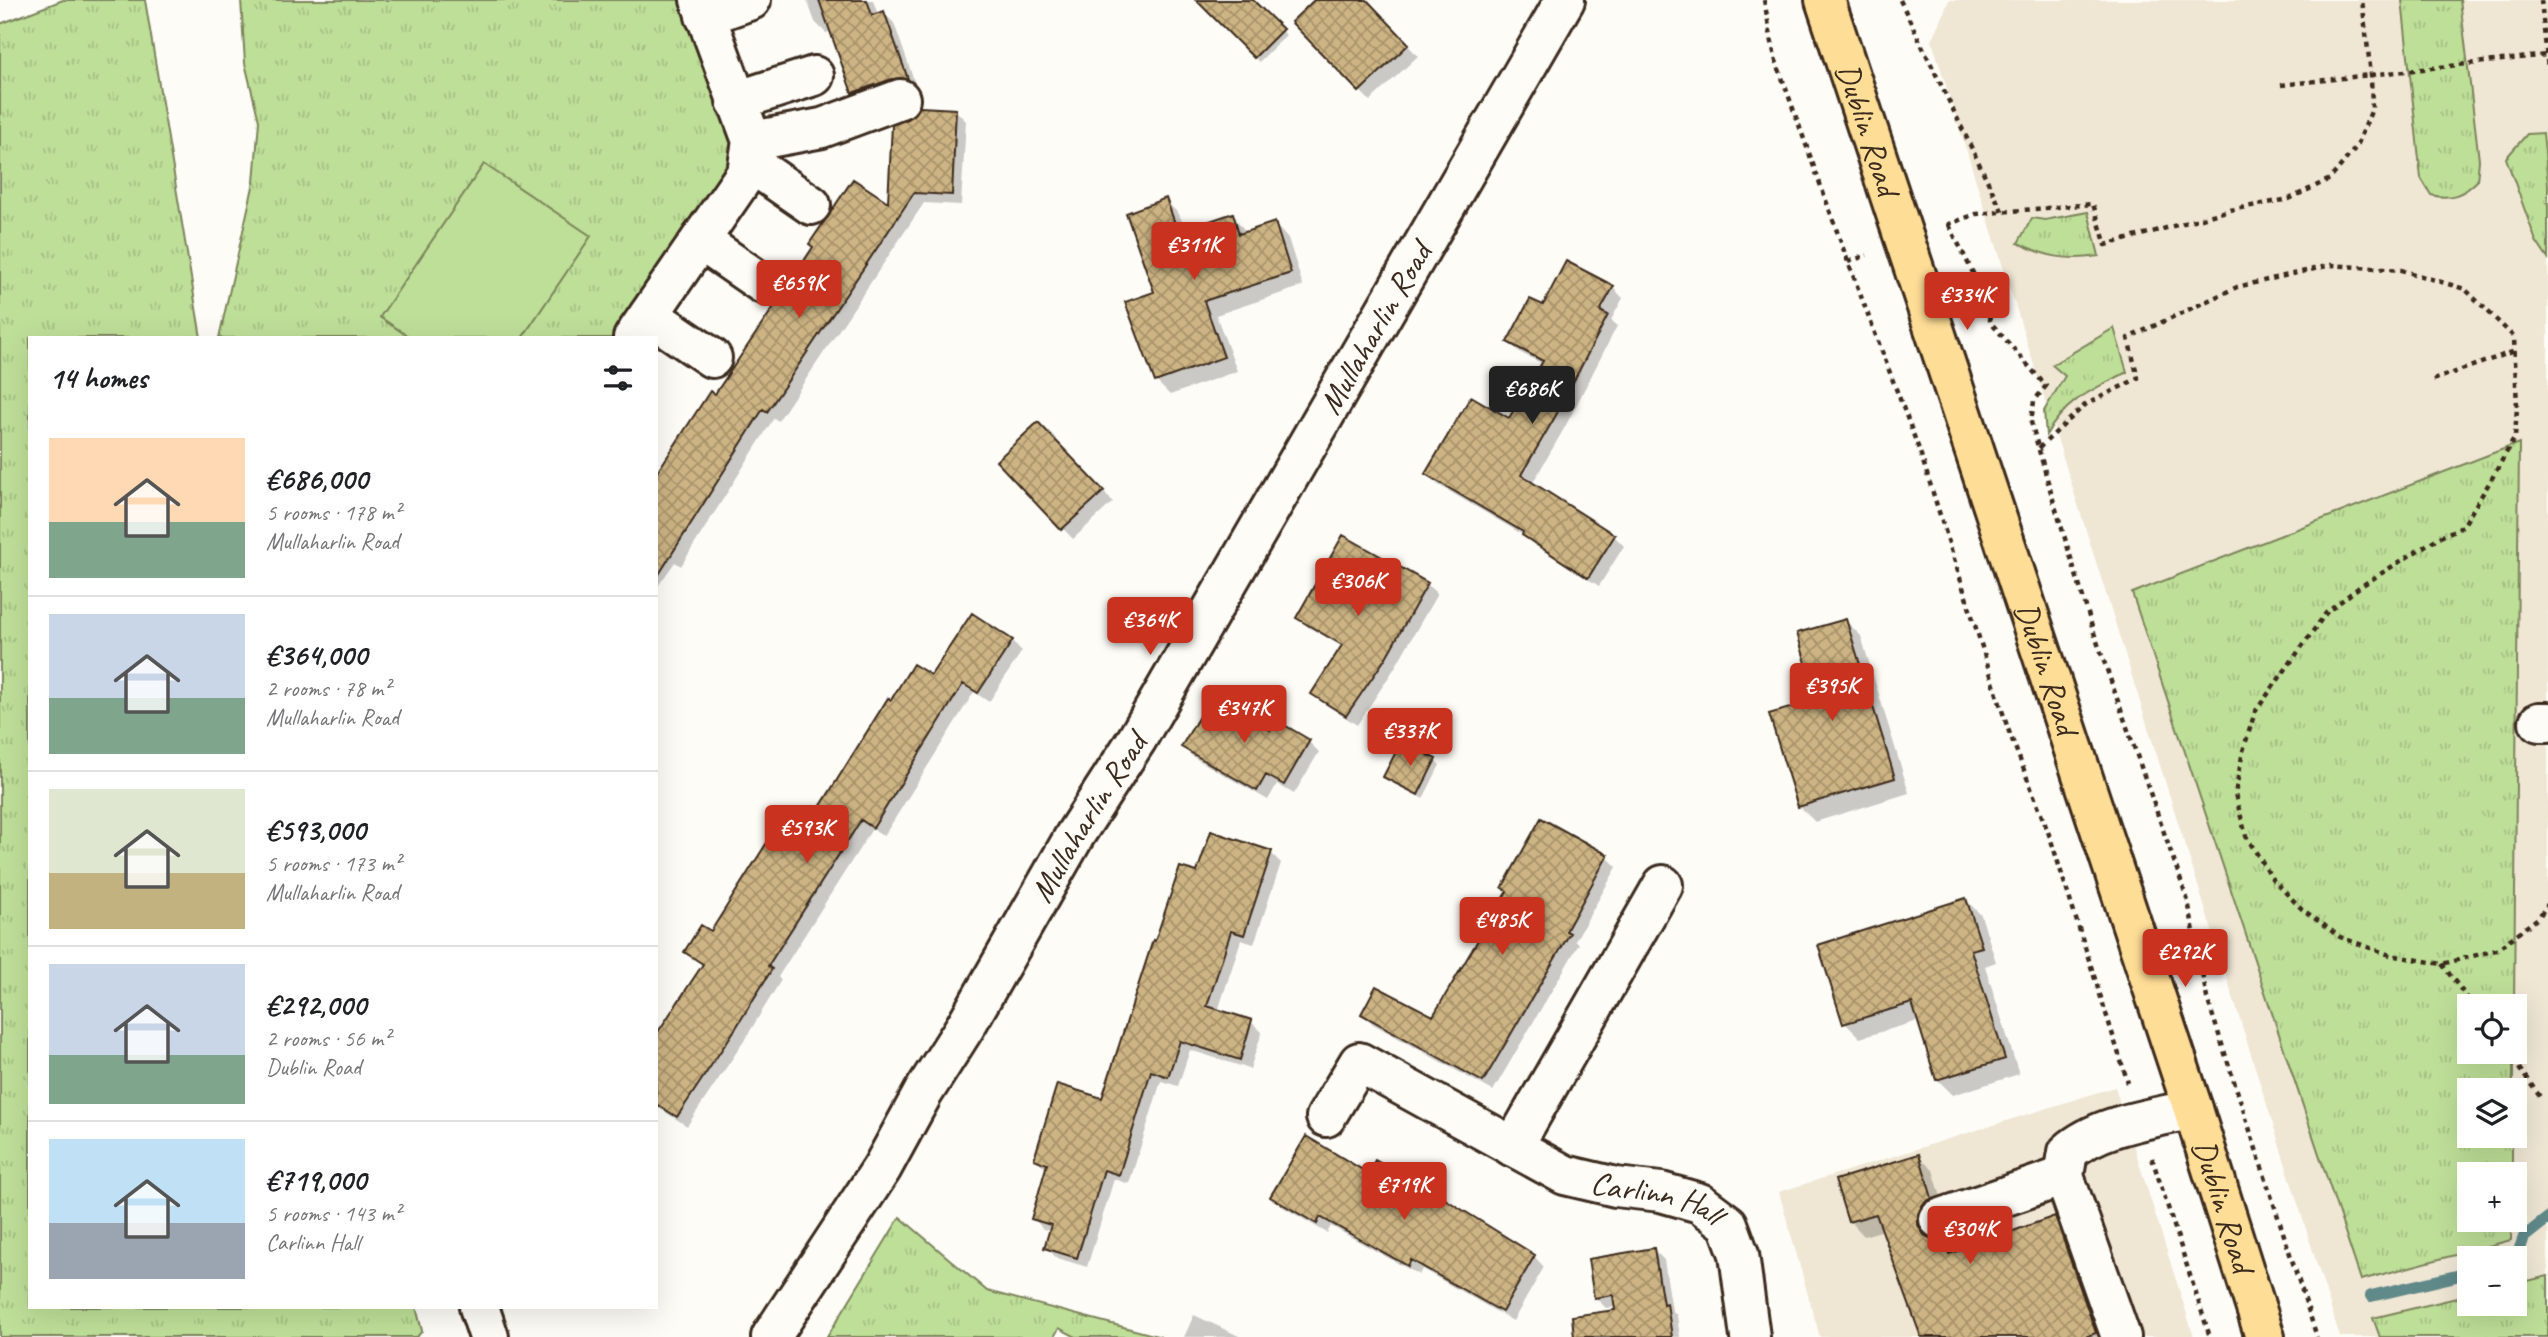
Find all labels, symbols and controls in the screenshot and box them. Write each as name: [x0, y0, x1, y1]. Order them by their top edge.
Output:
street label: Dublin Road: [1826, 58, 1911, 205]
pin: €311K: [1145, 222, 1243, 282]
text: €311K: [1167, 230, 1221, 259]
street label: Mullaharlin Road: [1309, 231, 1443, 422]
pin: €659K: [750, 260, 848, 320]
text: €659K: [773, 268, 825, 297]
pin: €334K: [1918, 272, 2016, 332]
text: €334K: [1940, 280, 1994, 309]
text: 14 homes: [49, 359, 147, 397]
icon: filters: [599, 359, 637, 397]
pin: €686K: [1483, 366, 1581, 426]
text: €686K: [1505, 374, 1559, 403]
text: €686,000: [266, 460, 368, 498]
icon: home: [105, 466, 189, 550]
text: 5 rooms · 178 m²: [266, 498, 401, 527]
text: Mullaharlin Road: [266, 527, 399, 556]
pin: €306K: [1309, 558, 1407, 618]
text: €306K: [1331, 566, 1385, 595]
street label: Dublin Road: [2005, 597, 2090, 744]
pin: €364K: [1101, 598, 1199, 657]
text: €364K: [1123, 605, 1177, 634]
text: €364,000: [266, 636, 367, 674]
icon: home: [105, 642, 189, 726]
pin: €395K: [1783, 664, 1881, 723]
text: €395K: [1806, 671, 1858, 700]
text: 2 rooms · 78 m²: [266, 674, 390, 703]
pin: €347K: [1195, 686, 1293, 745]
text: €347K: [1218, 693, 1271, 722]
text: Mullaharlin Road: [266, 703, 399, 732]
pin: €337K: [1361, 708, 1459, 768]
text: €337K: [1384, 716, 1437, 745]
street label: Mullaharlin Road: [1020, 721, 1159, 909]
pin: €593K: [758, 806, 856, 865]
text: €593,000: [266, 811, 366, 849]
text: €593K: [781, 813, 833, 842]
icon: home: [105, 817, 189, 901]
text: 5 rooms · 173 m²: [266, 849, 401, 878]
text: Mullaharlin Road: [266, 878, 399, 907]
pin: €485K: [1453, 898, 1551, 957]
text: €485K: [1476, 905, 1528, 934]
pin: €292K: [2136, 930, 2234, 989]
text: €292K: [2159, 937, 2211, 966]
text: €292,000: [266, 986, 366, 1024]
icon: home: [105, 992, 189, 1076]
map controls: [2457, 994, 2527, 1316]
button: locate: [2457, 994, 2527, 1064]
text: 2 rooms · 56 m²: [266, 1024, 390, 1053]
text: Dublin Road: [266, 1053, 361, 1082]
button: layers: [2457, 1078, 2527, 1148]
street label: Dublin Road: [2183, 1134, 2266, 1282]
text: €719,000: [266, 1161, 366, 1199]
street label: Carlinn Hall: [1587, 1161, 1736, 1237]
pin: €719K: [1355, 1162, 1453, 1222]
button: +: [2457, 1162, 2527, 1232]
icon: home: [105, 1167, 189, 1251]
text: €719K: [1378, 1170, 1430, 1199]
text: 5 rooms · 143 m²: [266, 1199, 401, 1228]
pin: €304K: [1921, 1206, 2019, 1266]
text: €304K: [1943, 1214, 1997, 1243]
text: Carlinn Hall: [266, 1228, 360, 1257]
button: −: [2457, 1246, 2527, 1316]

